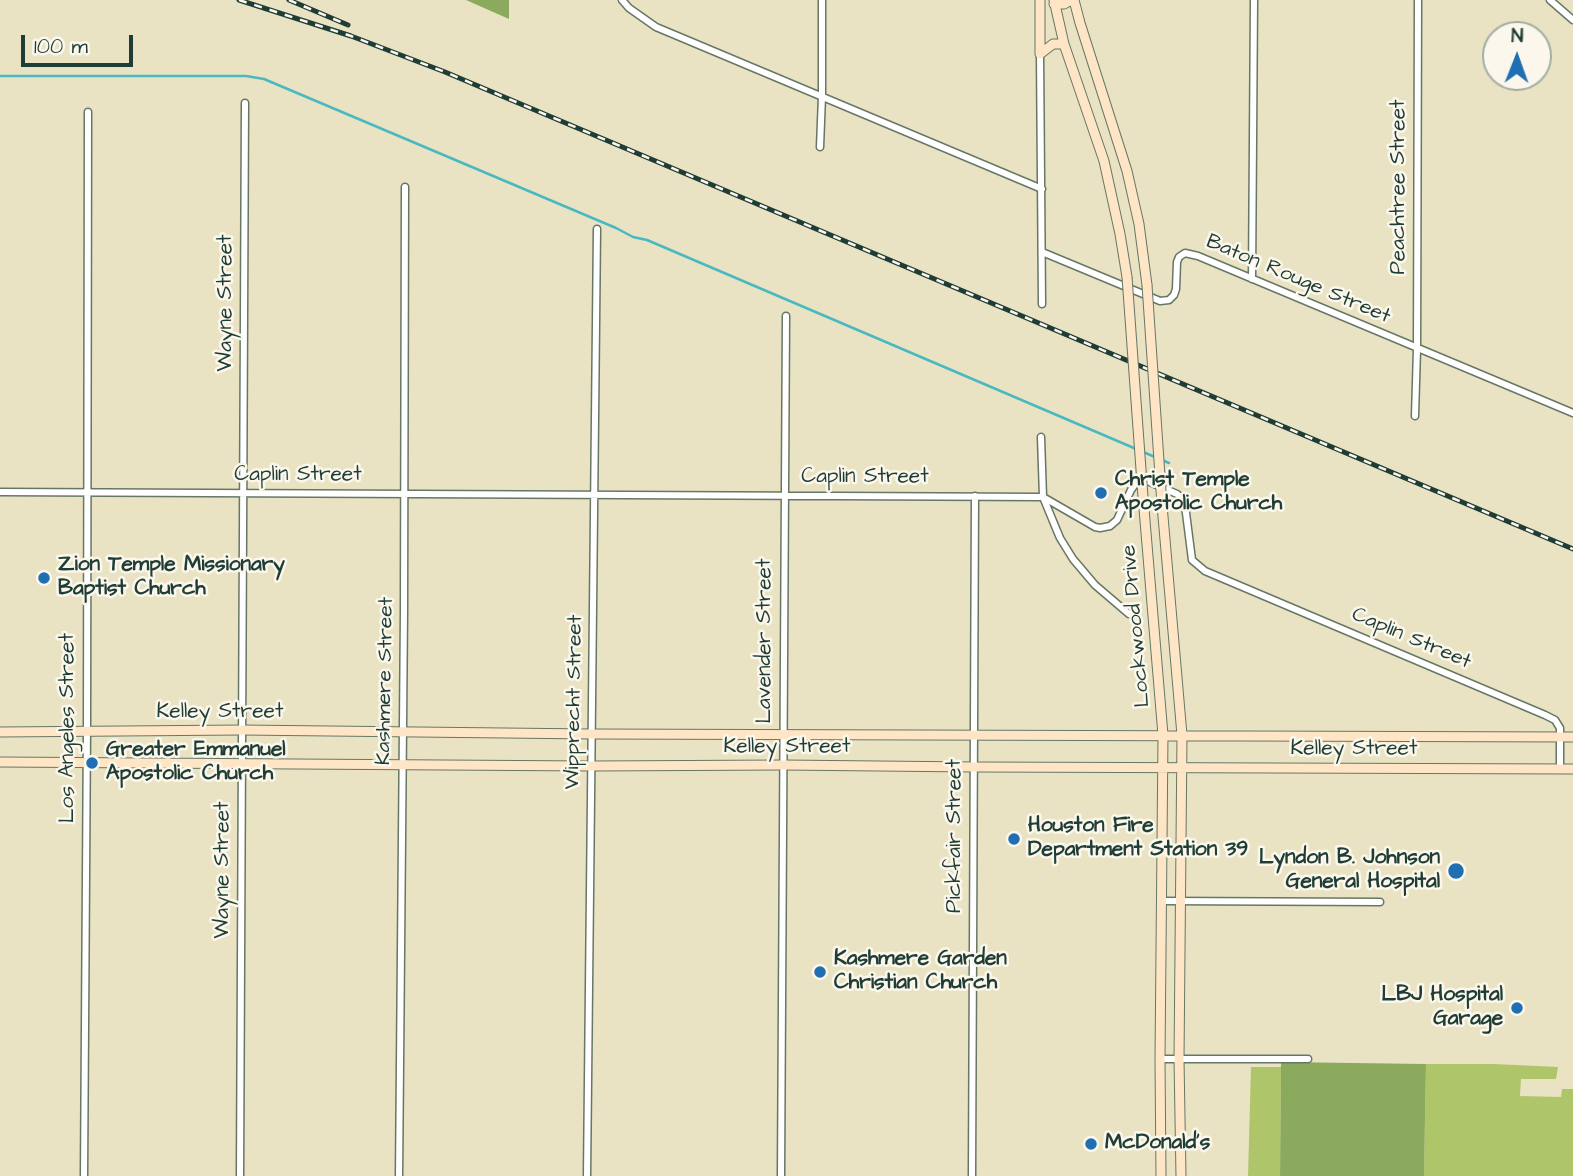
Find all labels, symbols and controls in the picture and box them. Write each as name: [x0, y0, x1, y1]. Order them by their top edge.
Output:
scale bar: [24, 21, 136, 65]
north arrow: [1482, 21, 1552, 91]
text: N: [1511, 23, 1524, 50]
text: 100 m: [34, 32, 88, 61]
street label: Peachtree Street: [1387, 99, 1413, 275]
street label: Baton Rouge Street: [1202, 230, 1394, 330]
street label: Wayne Street: [214, 234, 240, 372]
street label: Caplin Street: [234, 463, 362, 489]
street label: Caplin Street: [801, 465, 929, 491]
place label: Christ Temple Apostolic Church: [1115, 468, 1282, 518]
marker: Christ Temple Apostolic Church: [1093, 485, 1109, 501]
street label: Lockwood Drive: [1117, 544, 1157, 708]
place label: Zion Temple Missionary Baptist Church: [58, 553, 285, 603]
street label: Lavender Street: [753, 559, 779, 723]
marker: Zion Temple Missionary Baptist Church: [36, 570, 52, 586]
street label: Kashmere Street: [372, 597, 400, 765]
street label: Caplin Street: [1347, 603, 1475, 675]
street label: Wipprecht Street: [561, 614, 589, 790]
street label: Los Angeles Street: [56, 633, 82, 823]
street label: Kelley Street: [157, 700, 283, 726]
street label: Kelley Street: [724, 735, 850, 761]
street label: Kelley Street: [1291, 737, 1417, 763]
place label: Greater Emmanuel Apostolic Church: [106, 738, 286, 788]
marker: Greater Emmanuel Apostolic Church: [84, 755, 100, 771]
street label: Pickfair Street: [943, 759, 969, 913]
street label: Wayne Street: [211, 801, 237, 939]
place label: Houston Fire Department Station 39: [1028, 814, 1248, 864]
marker: Houston Fire Department Station 39: [1006, 831, 1022, 847]
place label: Lyndon B. Johnson General Hospital: [1259, 846, 1440, 896]
marker: Lyndon B. Johnson General Hospital: [1446, 861, 1466, 881]
place label: Kashmere Garden Christian Church: [834, 947, 1007, 997]
marker: Kashmere Garden Christian Church: [812, 964, 828, 980]
place label: LBJ Hospital Garage: [1382, 983, 1503, 1033]
marker: LBJ Hospital Garage: [1509, 1000, 1525, 1016]
place label: McDonald's: [1105, 1131, 1210, 1157]
marker: McDonald's: [1083, 1136, 1099, 1152]

